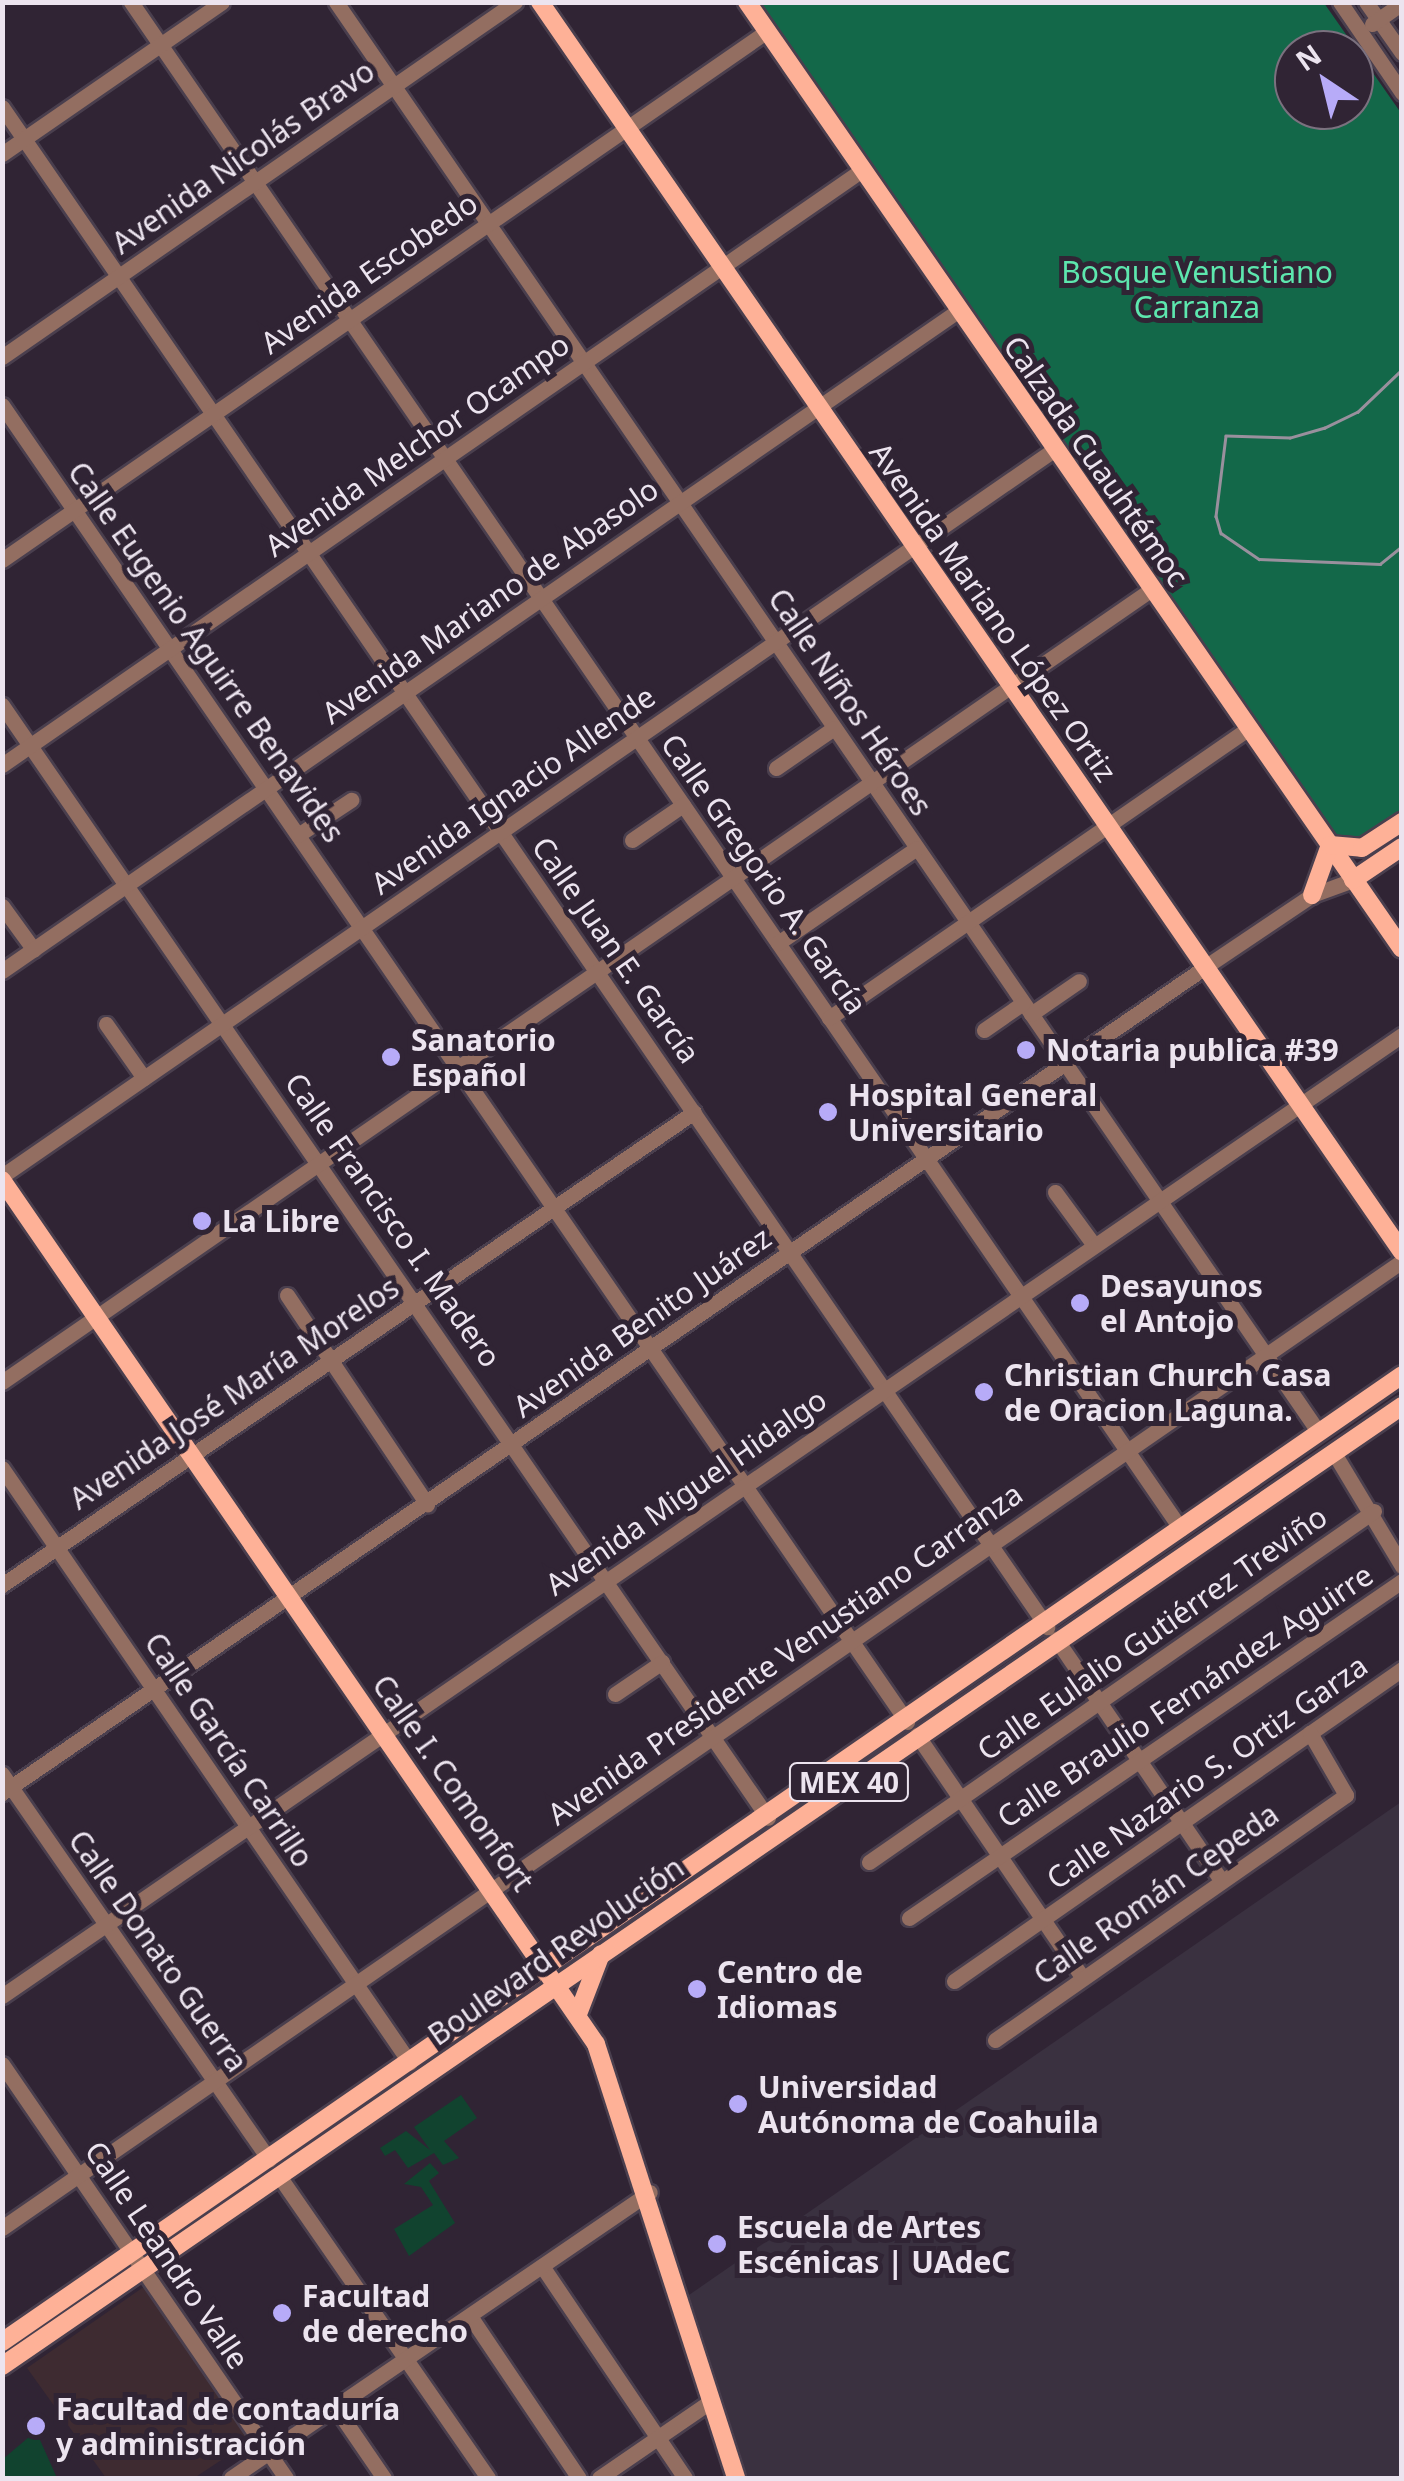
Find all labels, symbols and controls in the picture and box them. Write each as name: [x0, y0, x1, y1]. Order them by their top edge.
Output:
north arrow: [1274, 30, 1374, 130]
text: N: [1288, 35, 1328, 79]
street label: Avenida Nicolás Bravo: [105, 53, 381, 261]
street label: Avenida Escobedo: [254, 185, 484, 361]
park label: Bosque Venustiano Carranza: [1061, 254, 1333, 324]
street label: Avenida Melchor Ocampo: [258, 326, 576, 564]
street label: Calzada Cuauhtémoc: [996, 329, 1196, 593]
street label: Avenida Mariano López Ortiz: [862, 436, 1124, 788]
street label: Calle Eugenio Aguirre Benavides: [60, 455, 352, 849]
street label: Avenida Mariano de Abasolo: [315, 471, 665, 731]
street label: Calle Niños Héroes: [761, 582, 939, 822]
street label: Avenida Ignacio Allende: [364, 678, 662, 902]
street label: Calle Gregorio A. García: [654, 727, 874, 1021]
street label: Calle Juan E. García: [524, 830, 708, 1070]
place label: Sanatorio Español: [411, 1022, 556, 1092]
place label: Notaria publica #39: [1046, 1032, 1339, 1068]
marker: Notaria publica #39: [1015, 1039, 1037, 1061]
marker: Sanatorio Español: [380, 1046, 402, 1068]
street label: Calle Francisco I. Madero: [278, 1066, 508, 1374]
place label: Hospital General Universitario: [848, 1077, 1097, 1148]
marker: Hospital General Universitario: [817, 1101, 839, 1123]
place label: La Libre: [222, 1203, 340, 1239]
marker: La Libre: [191, 1210, 213, 1232]
street label: Avenida Benito Juárez: [506, 1219, 778, 1425]
place label: Desayunos el Antojo: [1100, 1268, 1263, 1338]
street label: Avenida José María Morelos: [63, 1269, 405, 1517]
marker: Desayunos el Antojo: [1069, 1292, 1091, 1314]
place label: Christian Church Casa de Oracion Laguna.: [1004, 1357, 1332, 1428]
street label: Avenida Miguel Hidalgo: [539, 1381, 833, 1603]
marker: Christian Church Casa de Oracion Laguna.: [973, 1381, 995, 1403]
street label: Avenida Presidente Venustiano Carranza: [541, 1475, 1029, 1833]
street label: Calle Eulalio Gutiérrez Treviño: [970, 1498, 1334, 1768]
street label: Calle Braulio Fernández Aguirre: [991, 1557, 1379, 1835]
street label: Calle García Carrillo: [137, 1626, 321, 1874]
street label: Calle Nazario S. Ortiz Garza: [1040, 1647, 1374, 1897]
street label: Calle I. Comonfort: [365, 1668, 541, 1898]
road number: MEX 40: [786, 1759, 912, 1805]
street label: Calle Román Cepeda: [1027, 1796, 1285, 1992]
street label: Calle Donato Guerra: [61, 1823, 255, 2079]
street label: Boulevard Revolución: [421, 1849, 691, 2053]
place label: Centro de Idiomas: [717, 1954, 863, 2024]
marker: Centro de Idiomas: [686, 1978, 708, 2000]
place label: Universidad Autónoma de Coahuila: [758, 2069, 1099, 2140]
marker: Universidad Autónoma de Coahuila: [727, 2093, 749, 2115]
street label: Calle Leandro Valle: [77, 2134, 257, 2376]
place label: Escuela de Artes Escénicas | UAdeC: [737, 2209, 1011, 2280]
marker: Escuela de Artes Escénicas | UAdeC: [706, 2233, 728, 2255]
place label: Facultad de derecho: [302, 2278, 468, 2348]
marker: Facultad de derecho: [271, 2302, 293, 2324]
place label: Facultad de contaduría y administración: [56, 2391, 400, 2462]
marker: Facultad de contaduría y administración: [25, 2415, 47, 2437]

